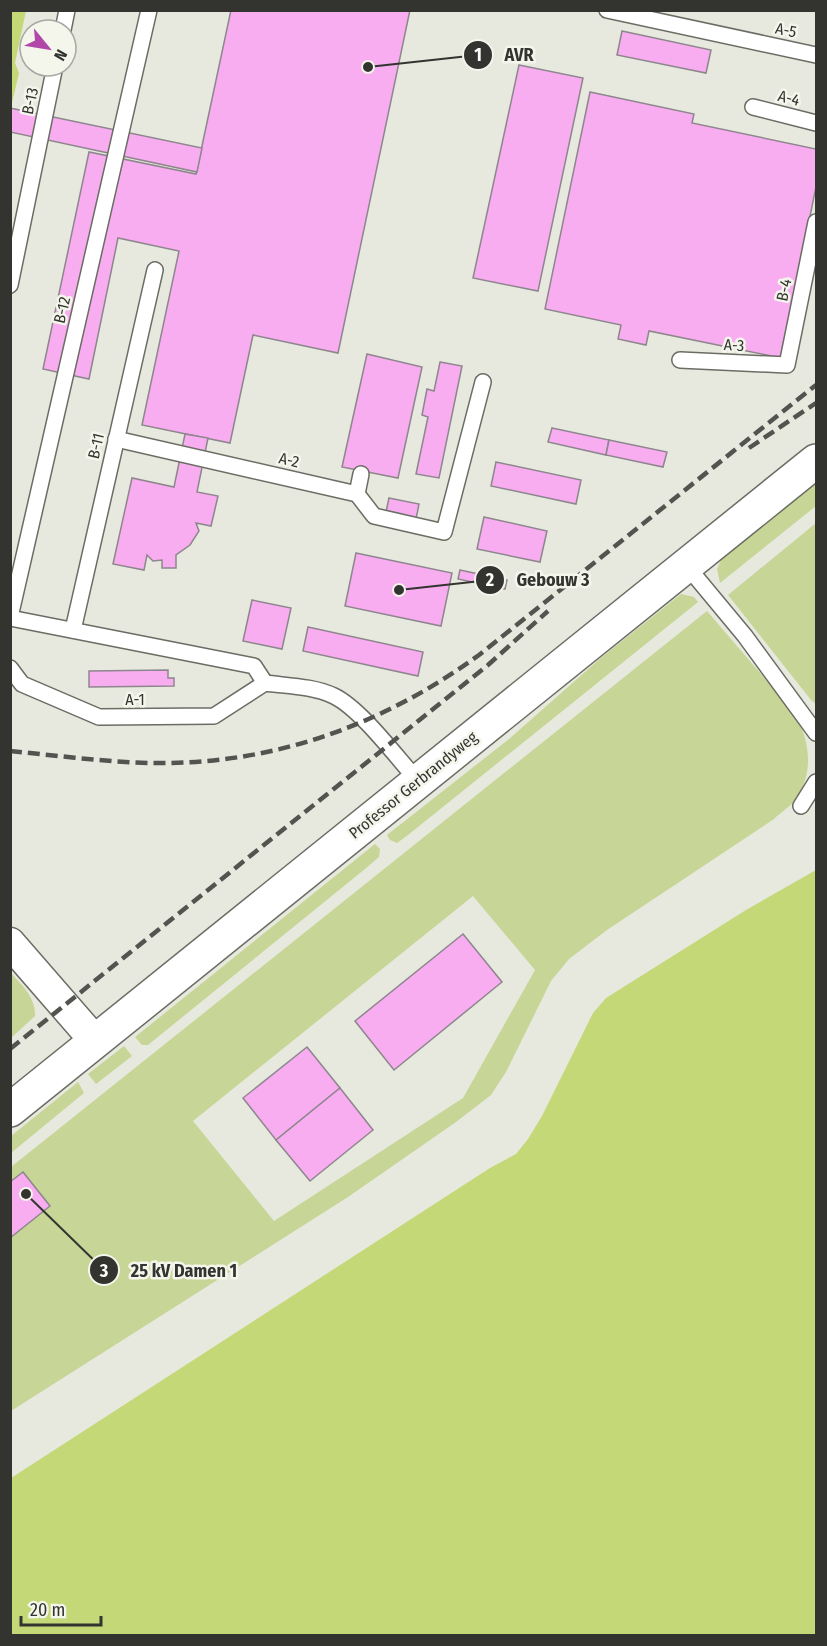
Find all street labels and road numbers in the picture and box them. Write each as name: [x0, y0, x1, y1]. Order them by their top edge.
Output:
street label: A-5: [774, 18, 798, 42]
street label: B-13: [18, 86, 42, 116]
street label: A-4: [776, 86, 802, 110]
street label: B-4: [772, 277, 796, 303]
street label: B-12: [50, 295, 74, 325]
street label: A-3: [723, 335, 745, 355]
street label: B-11: [84, 431, 108, 461]
street label: A-2: [277, 448, 301, 472]
street label: A-1: [125, 690, 145, 709]
street label: Professor Gerbrandyweg: [345, 727, 481, 843]

